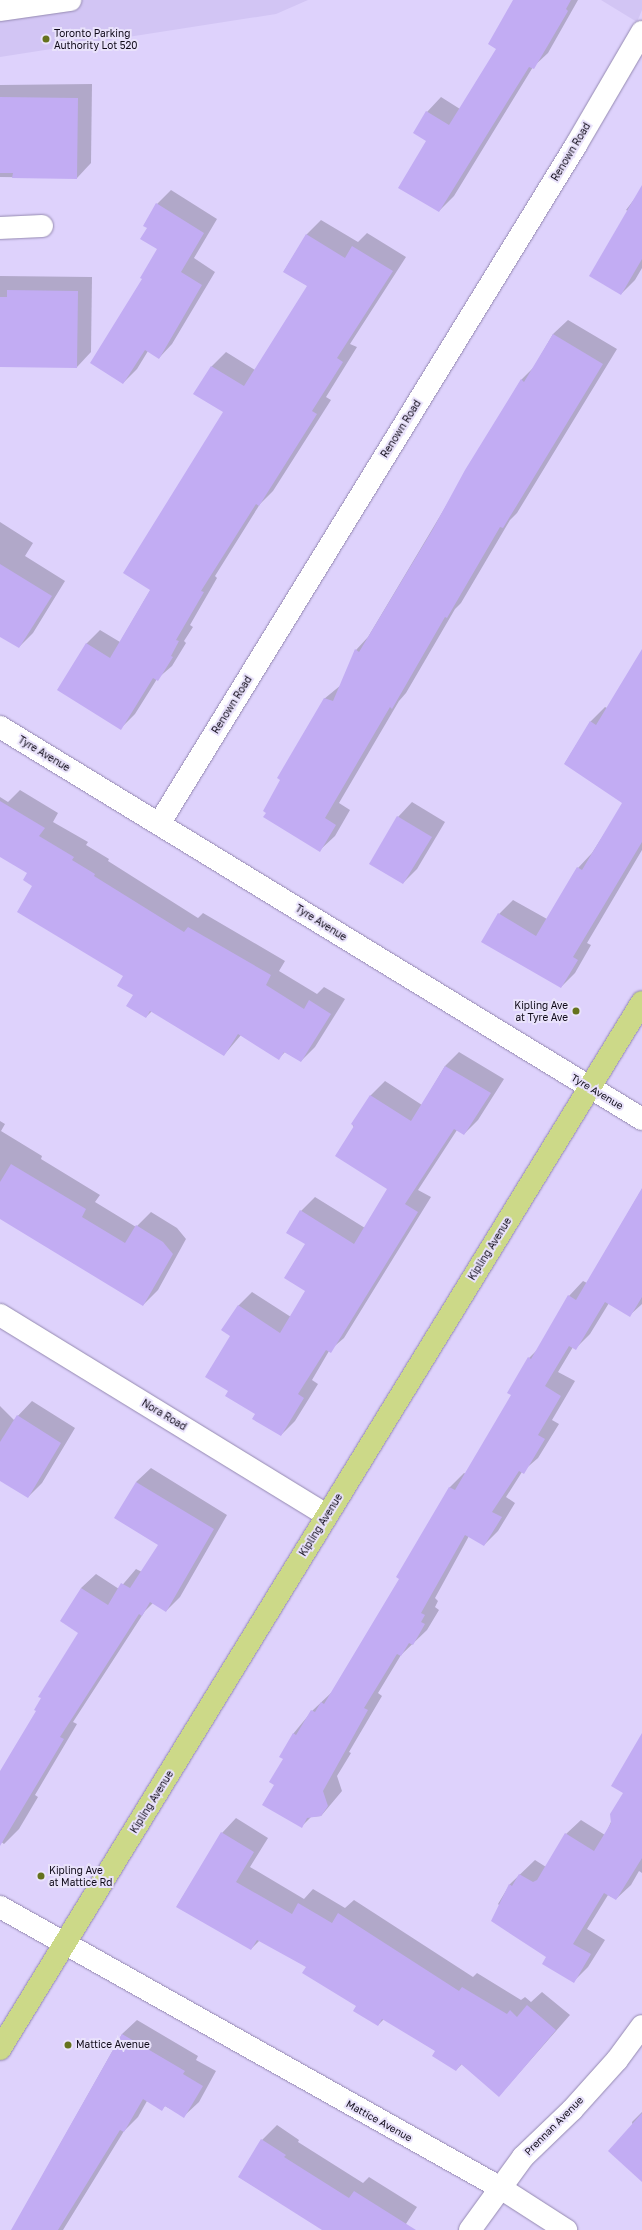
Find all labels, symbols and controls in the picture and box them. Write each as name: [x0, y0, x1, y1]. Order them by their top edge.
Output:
place label: Toronto Parking Authority Lot 520: [54, 27, 137, 50]
marker: Toronto Parking Authority Lot 520: [41, 34, 51, 44]
street label: Renown Road: [549, 121, 593, 183]
street label: Renown Road: [378, 398, 424, 460]
street label: Renown Road: [209, 674, 255, 736]
street label: Tyre Avenue: [16, 734, 72, 774]
street label: Tyre Avenue: [293, 902, 349, 944]
place label: Kipling Ave at Tyre Ave: [514, 999, 568, 1022]
marker: Kipling Ave at Tyre Ave: [571, 1006, 581, 1016]
street label: Tyre Avenue: [569, 1072, 625, 1112]
street label: Kipling Avenue: [466, 1215, 514, 1283]
street label: Nora Road: [139, 1397, 189, 1433]
street label: Kipling Avenue: [297, 1491, 345, 1559]
street label: Kipling Avenue: [128, 1768, 176, 1836]
place label: Kipling Ave at Mattice Rd: [49, 1864, 112, 1888]
marker: Kipling Ave at Mattice Rd: [36, 1871, 46, 1881]
place label: Mattice Avenue: [76, 2039, 150, 2051]
marker: Mattice Avenue: [63, 2040, 73, 2050]
street label: Prennan Avenue: [522, 2094, 586, 2158]
street label: Mattice Avenue: [344, 2098, 414, 2144]

